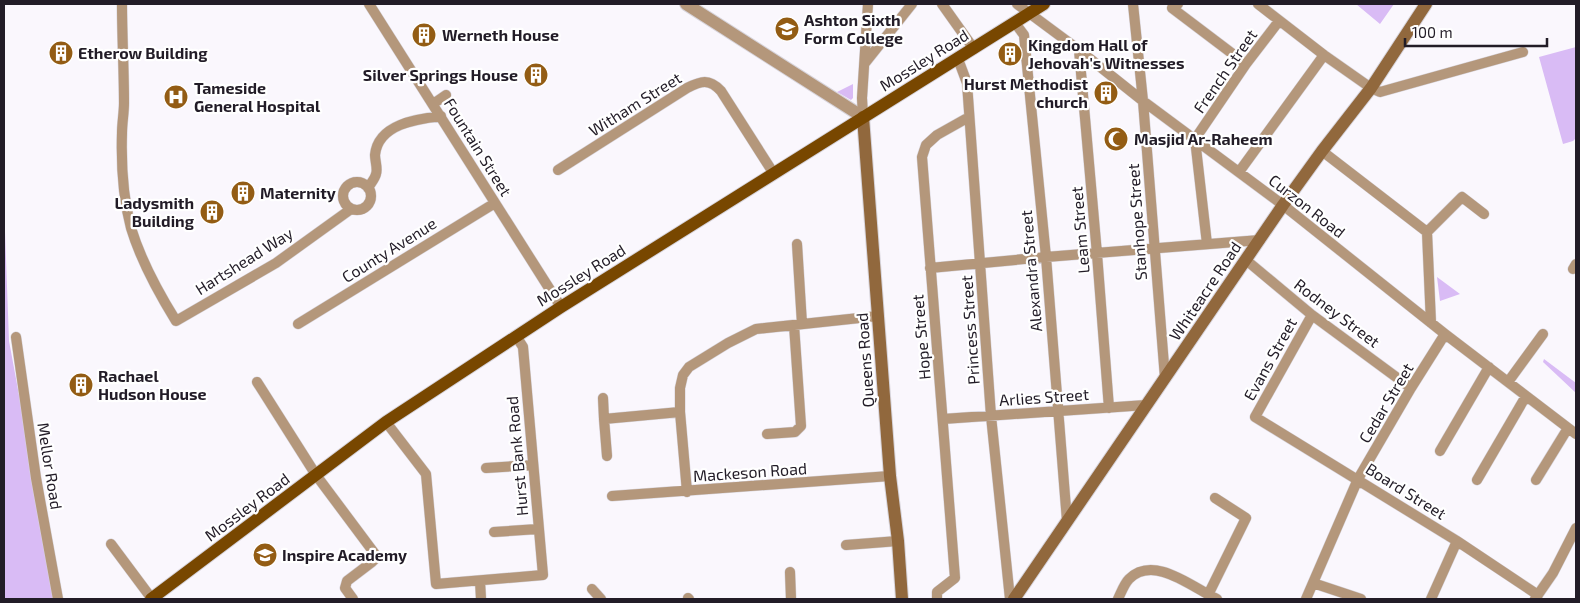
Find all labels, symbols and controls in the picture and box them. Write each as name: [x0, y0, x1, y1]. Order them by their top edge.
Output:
place label: Ashton Sixth Form College: [804, 10, 903, 47]
scale bar: [1405, 15, 1548, 47]
school or university icon: Ashton Sixth Form College: [774, 16, 800, 42]
building icon: Werneth House: [411, 22, 437, 48]
text: 100 m: [1412, 23, 1453, 41]
place label: Werneth House: [442, 25, 559, 44]
street label: Mossley Road: [876, 25, 972, 94]
street label: French Street: [1189, 25, 1260, 116]
place label: Kingdom Hall of Jehovah's Witnesses: [1028, 35, 1184, 72]
building icon: Etherow Building: [48, 40, 74, 66]
building icon: Kingdom Hall of Jehovah's Witnesses: [997, 41, 1023, 67]
place label: Etherow Building: [78, 43, 208, 62]
building icon: Silver Springs House: [523, 62, 549, 88]
place label: Silver Springs House: [363, 65, 518, 84]
street label: Witham Street: [585, 68, 684, 140]
place label: Hurst Methodist church: [964, 74, 1088, 111]
place label: Tameside General Hospital: [194, 78, 321, 115]
building icon: Hurst Methodist church: [1093, 80, 1119, 106]
hospital icon: Tameside General Hospital: [163, 84, 189, 110]
street label: Fountain Street: [441, 94, 516, 199]
mosque icon: Masjid Ar-Raheem: [1103, 126, 1129, 152]
place label: Masjid Ar-Raheem: [1134, 129, 1273, 148]
street label: Stanhope Street: [1123, 163, 1150, 281]
street label: Curzon Road: [1265, 170, 1349, 241]
building icon: Maternity: [230, 180, 256, 206]
place label: Maternity: [260, 183, 336, 203]
street label: Leam Street: [1066, 186, 1093, 275]
place label: Ladysmith Building: [115, 193, 195, 230]
building icon: Ladysmith Building: [199, 199, 225, 225]
street label: Alexandra Street: [1016, 209, 1045, 333]
street label: County Avenue: [338, 213, 439, 286]
street label: Hartshead Way: [191, 223, 297, 298]
street label: Whiteacre Road: [1165, 238, 1245, 344]
street label: Mossley Road: [533, 240, 629, 309]
street label: Rodney Street: [1291, 274, 1384, 351]
street label: Princess Street: [956, 275, 983, 385]
street label: Hope Street: [907, 294, 934, 381]
street label: Queens Road: [852, 312, 878, 408]
street label: Evans Street: [1239, 314, 1300, 403]
street label: Cedar Street: [1354, 359, 1417, 446]
place label: Rachael Hudson House: [98, 366, 207, 403]
building icon: Rachael Hudson House: [68, 372, 94, 398]
street label: Arlies Street: [998, 384, 1089, 409]
street label: Hurst Bank Road: [502, 395, 531, 517]
street label: Mellor Road: [34, 421, 67, 511]
street label: Mackeson Road: [692, 458, 808, 485]
street label: Board Street: [1363, 458, 1450, 523]
street label: Mossley Road: [201, 469, 293, 545]
school or university icon: Inspire Academy: [252, 542, 278, 568]
place label: Inspire Academy: [282, 545, 407, 565]

